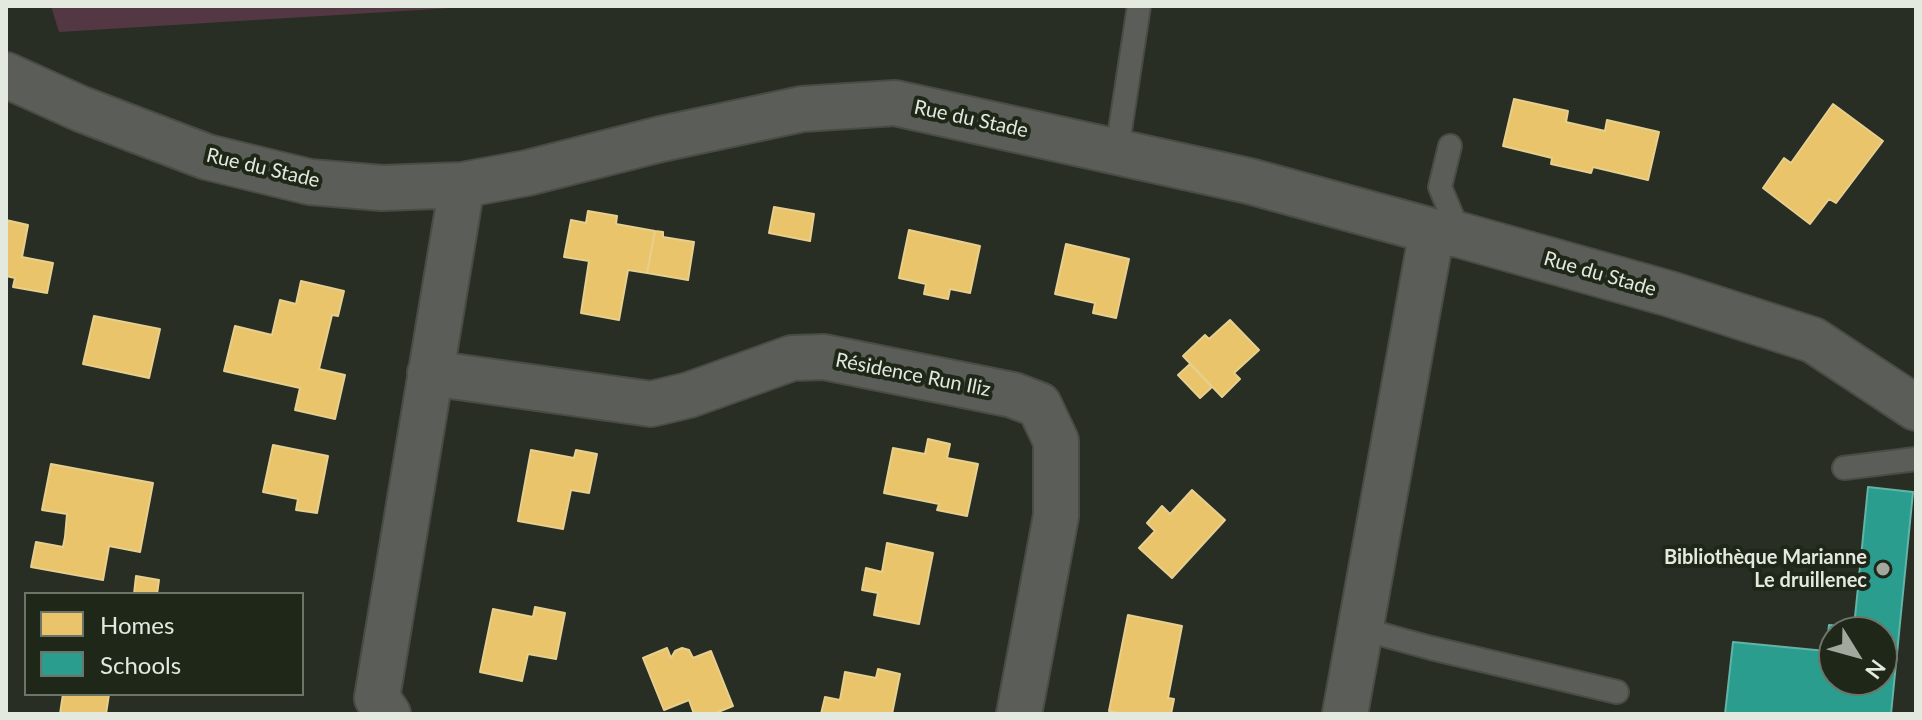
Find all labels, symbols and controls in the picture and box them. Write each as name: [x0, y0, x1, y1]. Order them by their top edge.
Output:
street label: Rue du Stade: [912, 95, 1030, 143]
street label: Rue du Stade: [204, 143, 322, 193]
street label: Rue du Stade: [1541, 247, 1659, 301]
street label: Résidence Run Iliz: [833, 348, 993, 402]
place label: Bibliothèque Marianne Le druillenec: [1664, 546, 1867, 593]
marker: Bibliothèque Marianne Le druillenec: [1874, 560, 1892, 578]
legend: [24, 592, 304, 696]
text: Homes: [100, 610, 174, 639]
north arrow: [1818, 616, 1898, 696]
text: Schools: [100, 650, 181, 679]
text: N: [1860, 655, 1892, 684]

